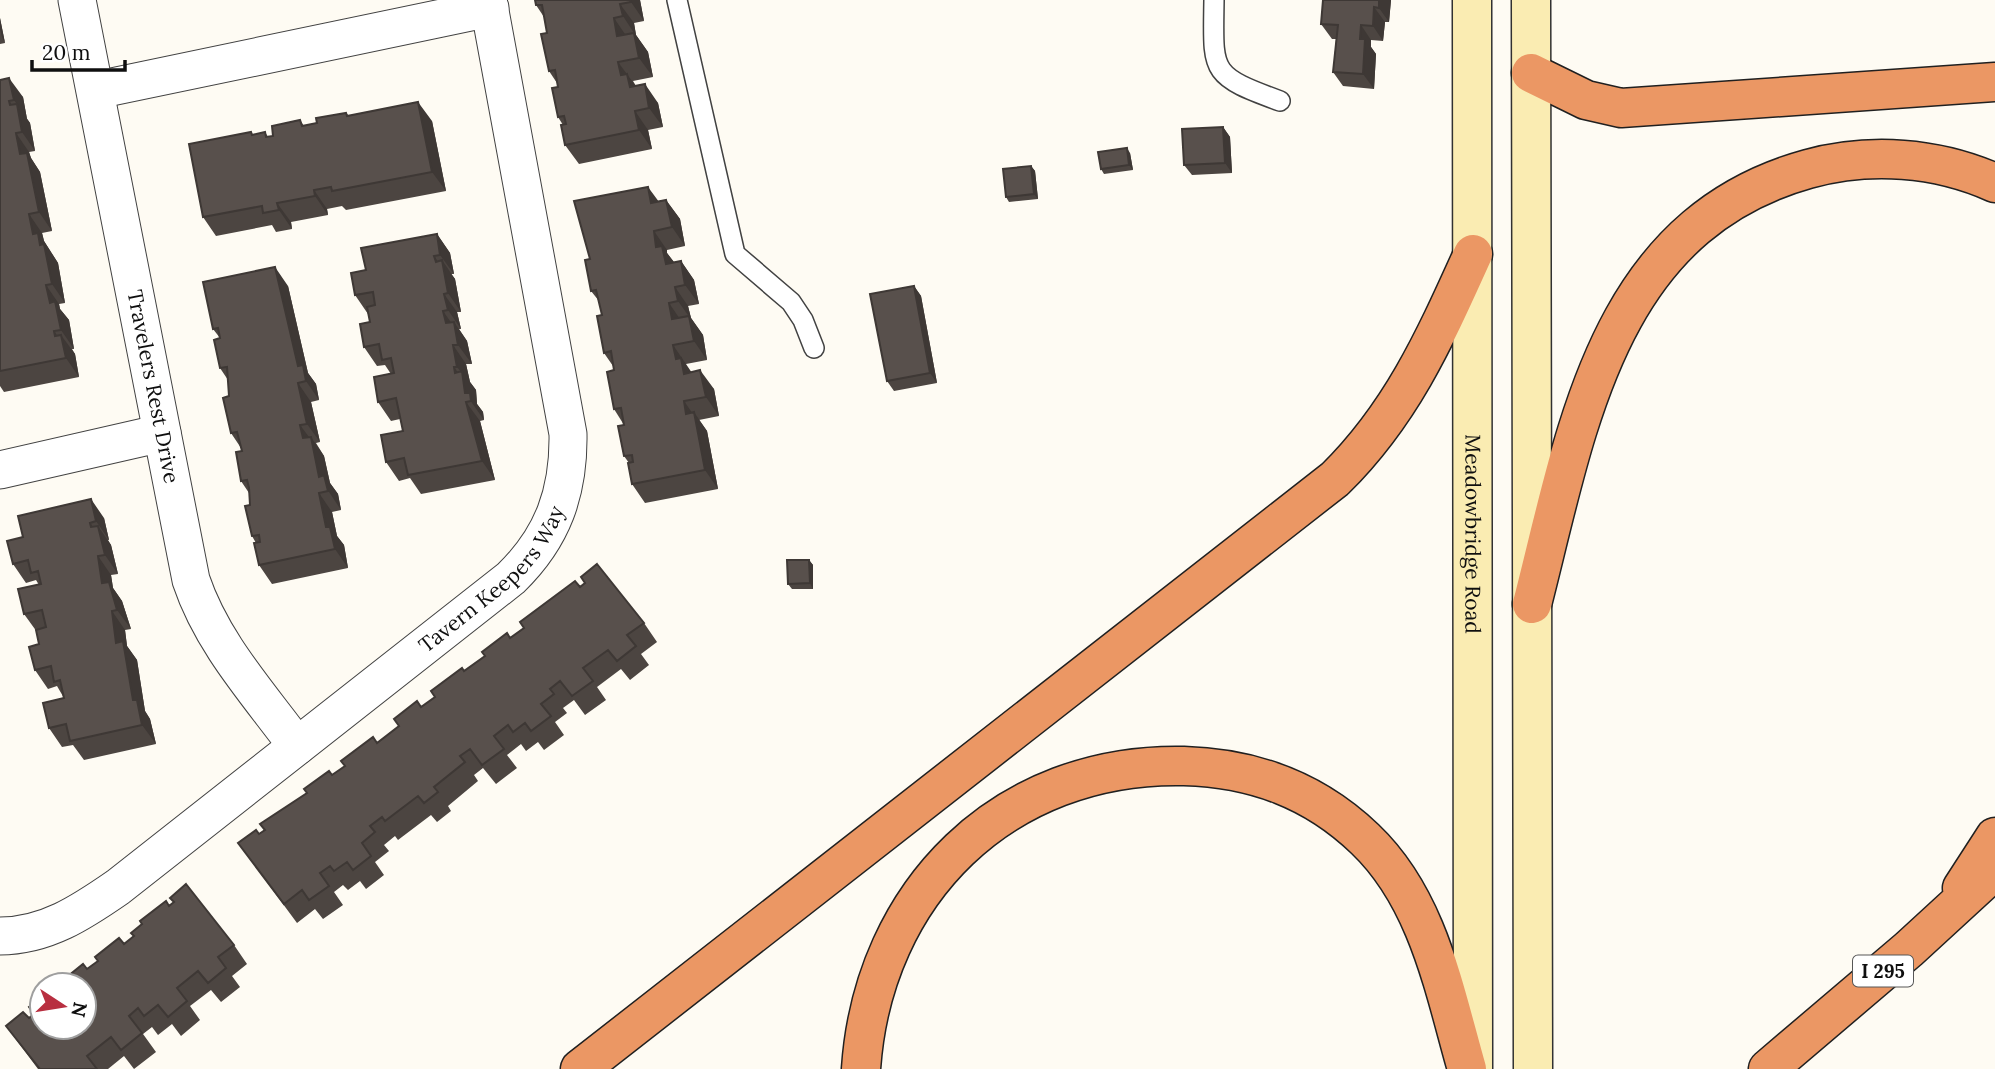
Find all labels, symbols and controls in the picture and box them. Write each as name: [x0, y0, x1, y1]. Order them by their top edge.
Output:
scale bar: [32, 28, 124, 72]
text: 20 m: [42, 39, 91, 66]
street label: Travelers Rest Drive: [121, 288, 186, 485]
street label: Meadowbridge Road: [1459, 434, 1487, 634]
street label: Tavern Keepers Way: [413, 502, 570, 658]
road number: I 295: [1853, 956, 1913, 987]
north arrow: [28, 971, 98, 1041]
text: N: [66, 1000, 93, 1020]

